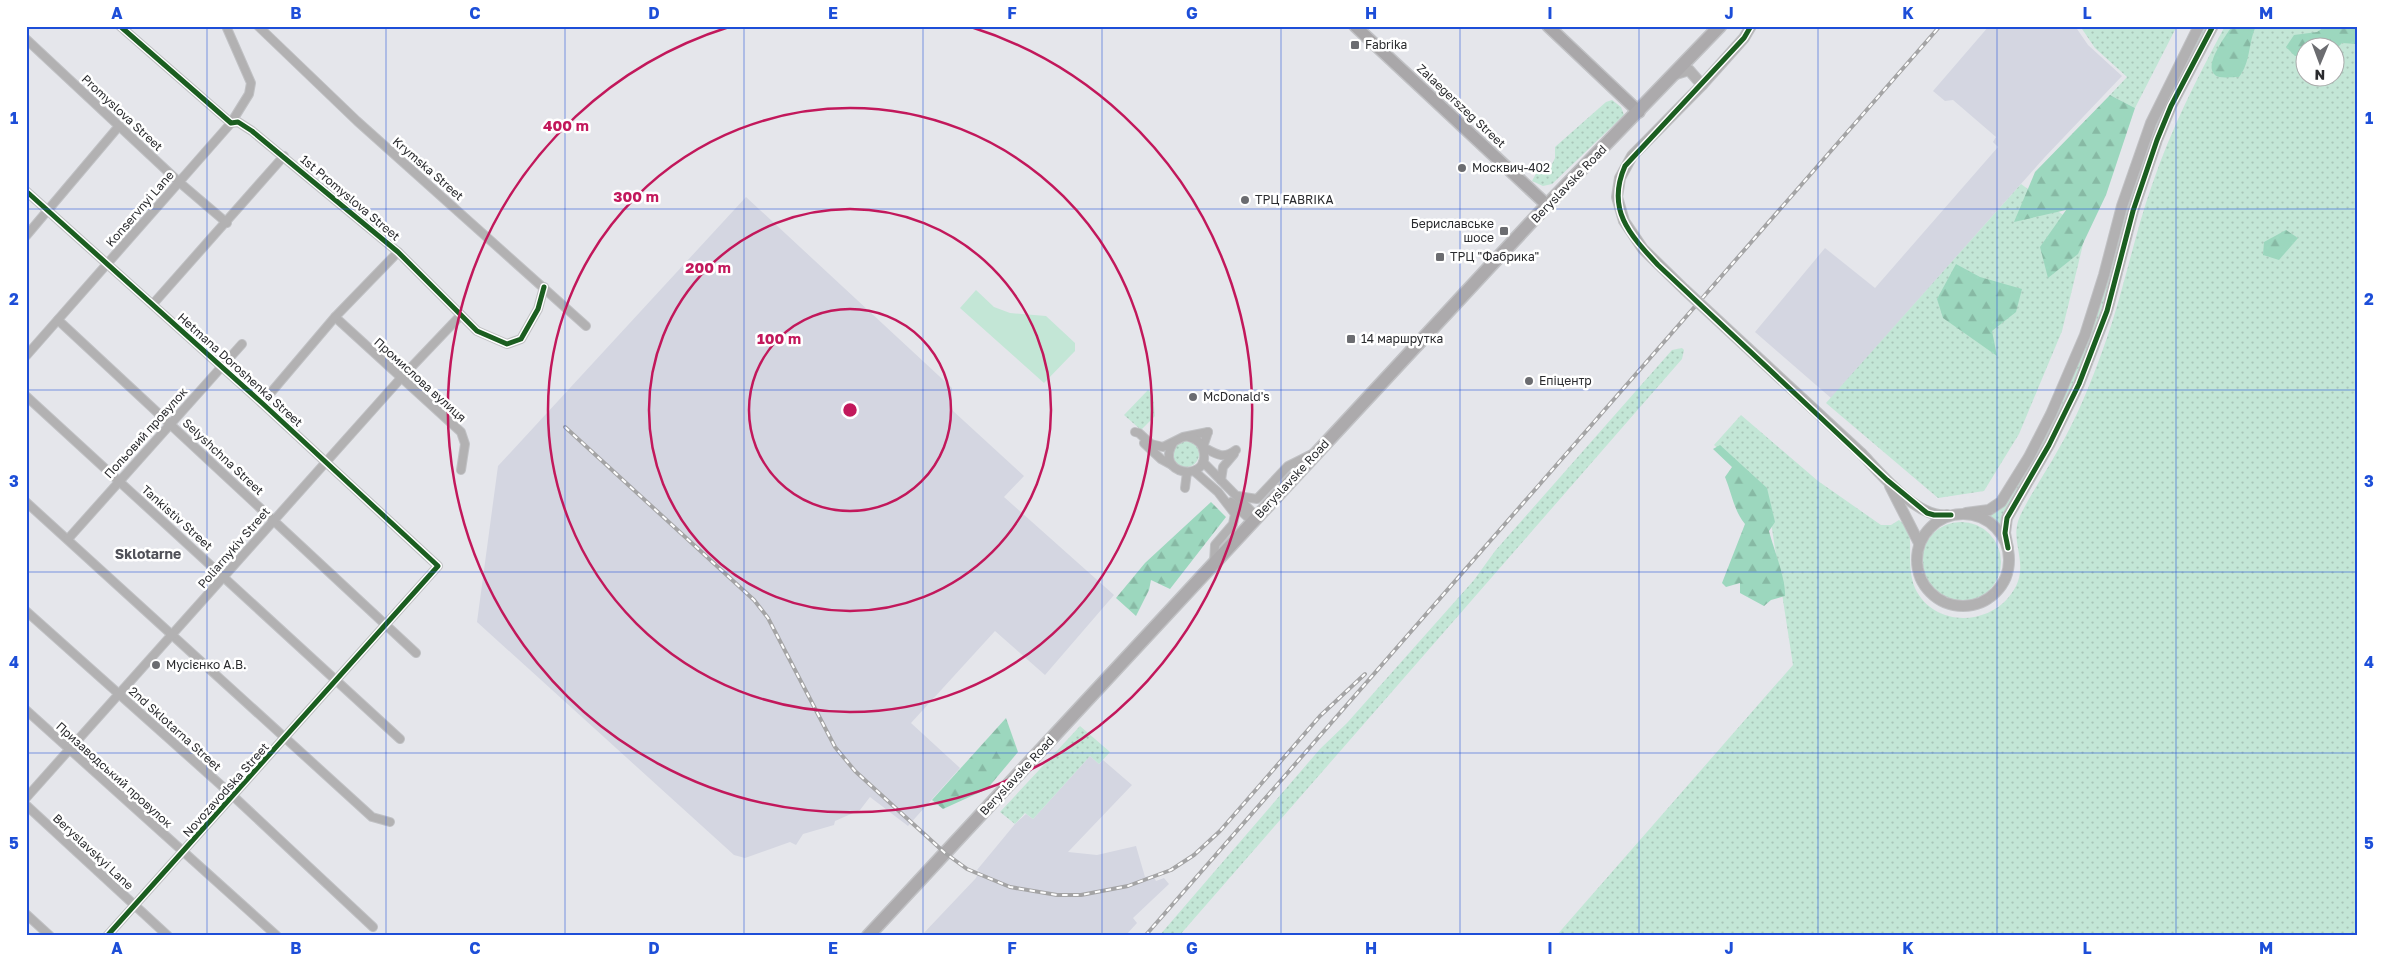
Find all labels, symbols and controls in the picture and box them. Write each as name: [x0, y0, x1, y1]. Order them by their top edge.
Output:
text: A: [111, 3, 123, 23]
text: B: [290, 3, 302, 23]
text: C: [469, 3, 481, 23]
text: D: [648, 3, 660, 23]
text: E: [828, 3, 838, 23]
text: F: [1007, 3, 1017, 23]
text: G: [1186, 3, 1198, 23]
text: H: [1365, 3, 1377, 23]
text: I: [1547, 3, 1553, 23]
text: J: [1724, 3, 1734, 23]
text: K: [1902, 3, 1914, 23]
text: L: [2082, 3, 2092, 23]
text: M: [2259, 3, 2273, 23]
place label: Fabrika: [1365, 37, 1407, 52]
north arrow: [2296, 38, 2346, 88]
marker: Fabrika: [1349, 39, 1361, 51]
street label: Zalaegerszeg Street: [1414, 61, 1509, 151]
text: N: [2314, 67, 2325, 84]
street label: Promyslova Street: [79, 71, 166, 154]
text: 1: [10, 108, 18, 128]
text: 1: [2365, 108, 2373, 128]
text: 400 m: [543, 116, 589, 134]
street label: Krymska Street: [390, 134, 467, 204]
street label: Beryslavske Road: [1528, 142, 1610, 226]
street label: 1st Promyslova Street: [297, 152, 403, 244]
place label: Москвич-402: [1472, 160, 1550, 175]
marker: Москвич-402: [1456, 162, 1468, 174]
street label: Konservnyi Lane: [103, 168, 177, 250]
text: 300 m: [613, 187, 659, 205]
place label: ТРЦ FABRIKA: [1255, 192, 1333, 207]
marker: ТРЦ FABRIKA: [1239, 194, 1251, 206]
place label: Бериславське шосе: [1411, 216, 1494, 245]
marker: Бериславське шосе: [1498, 225, 1510, 237]
place label: ТРЦ "Фабрика": [1450, 249, 1539, 264]
marker: ТРЦ "Фабрика": [1434, 251, 1446, 263]
text: 200 m: [685, 258, 731, 276]
text: 2: [9, 289, 19, 309]
text: 2: [2364, 289, 2374, 309]
street label: Hetmana Doroshenka Street: [175, 310, 306, 430]
text: 100 m: [757, 329, 801, 347]
place label: 14 маршрутка: [1361, 331, 1443, 346]
marker: 14 маршрутка: [1345, 333, 1357, 345]
street label: Промислова вулиця: [371, 334, 469, 425]
place label: Епіцентр: [1539, 373, 1592, 388]
marker: Епіцентр: [1523, 375, 1535, 387]
street label: Польовий провулок: [101, 384, 190, 481]
place label: McDonald's: [1203, 389, 1270, 404]
marker: McDonald's: [1187, 391, 1199, 403]
centre of rings: [841, 401, 859, 419]
street label: Selyshchna Street: [180, 415, 267, 498]
street label: Beryslavske Road: [1251, 436, 1332, 521]
text: 3: [9, 471, 19, 491]
text: 3: [2364, 471, 2374, 491]
street label: Tankistiv Street: [139, 482, 216, 553]
street label: Poliarnykiv Street: [194, 504, 273, 591]
district label: Sklotarne: [115, 545, 181, 562]
text: 4: [9, 652, 19, 672]
text: 4: [2364, 652, 2374, 672]
place label: Мусієнко А.В.: [166, 657, 247, 672]
marker: Мусієнко А.В.: [150, 659, 162, 671]
street label: 2nd Sklotarna Street: [126, 683, 225, 774]
street label: Призаводський провулок: [53, 718, 176, 831]
street label: Beryslavske Road: [976, 733, 1057, 818]
street label: Novozavodska Street: [179, 739, 272, 840]
street label: Beryslavskyi Lane: [50, 811, 137, 893]
text: 5: [9, 833, 19, 853]
text: 5: [2364, 833, 2374, 853]
text: A: [111, 938, 123, 958]
text: B: [290, 938, 302, 958]
text: C: [469, 938, 481, 958]
text: D: [648, 938, 660, 958]
text: E: [828, 938, 838, 958]
text: F: [1007, 938, 1017, 958]
text: G: [1186, 938, 1198, 958]
text: H: [1365, 938, 1377, 958]
text: I: [1547, 938, 1553, 958]
text: J: [1724, 938, 1734, 958]
text: K: [1902, 938, 1914, 958]
text: L: [2082, 938, 2092, 958]
text: M: [2259, 938, 2273, 958]

